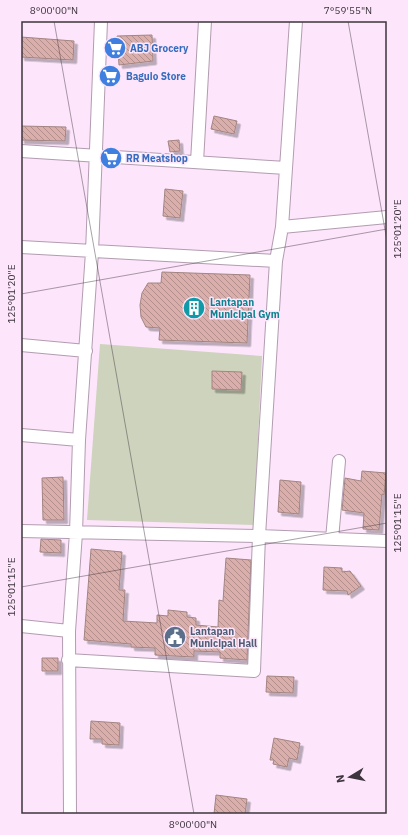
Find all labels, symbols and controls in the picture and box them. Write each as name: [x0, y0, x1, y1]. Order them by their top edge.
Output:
text: 8°00'00"N: [30, 4, 78, 17]
text: 7°59'55"N: [324, 4, 372, 17]
supermarket icon: ABJ Grocery: [102, 35, 128, 61]
place label: ABJ Grocery: [130, 42, 189, 55]
supermarket icon: Baguio Store: [97, 63, 123, 89]
place label: Baguio Store: [126, 70, 186, 83]
supermarket icon: RR Meatshop: [98, 145, 124, 171]
place label: RR Meatshop: [126, 152, 188, 165]
text: 125°01'20"E: [391, 199, 404, 259]
text: 125°01'20"E: [5, 264, 18, 324]
building icon: Lantapan Municipal Gym: [181, 295, 207, 321]
place label: Lantapan Municipal Gym: [210, 296, 280, 321]
text: 125°01'15"E: [391, 493, 404, 553]
text: 125°01'15"E: [5, 557, 18, 617]
public building icon: Lantapan Municipal Hall: [162, 624, 188, 650]
place label: Lantapan Municipal Hall: [190, 625, 257, 650]
north arrow: [330, 757, 370, 797]
text: N: [333, 774, 348, 784]
text: 8°00'00"N: [169, 818, 217, 831]

